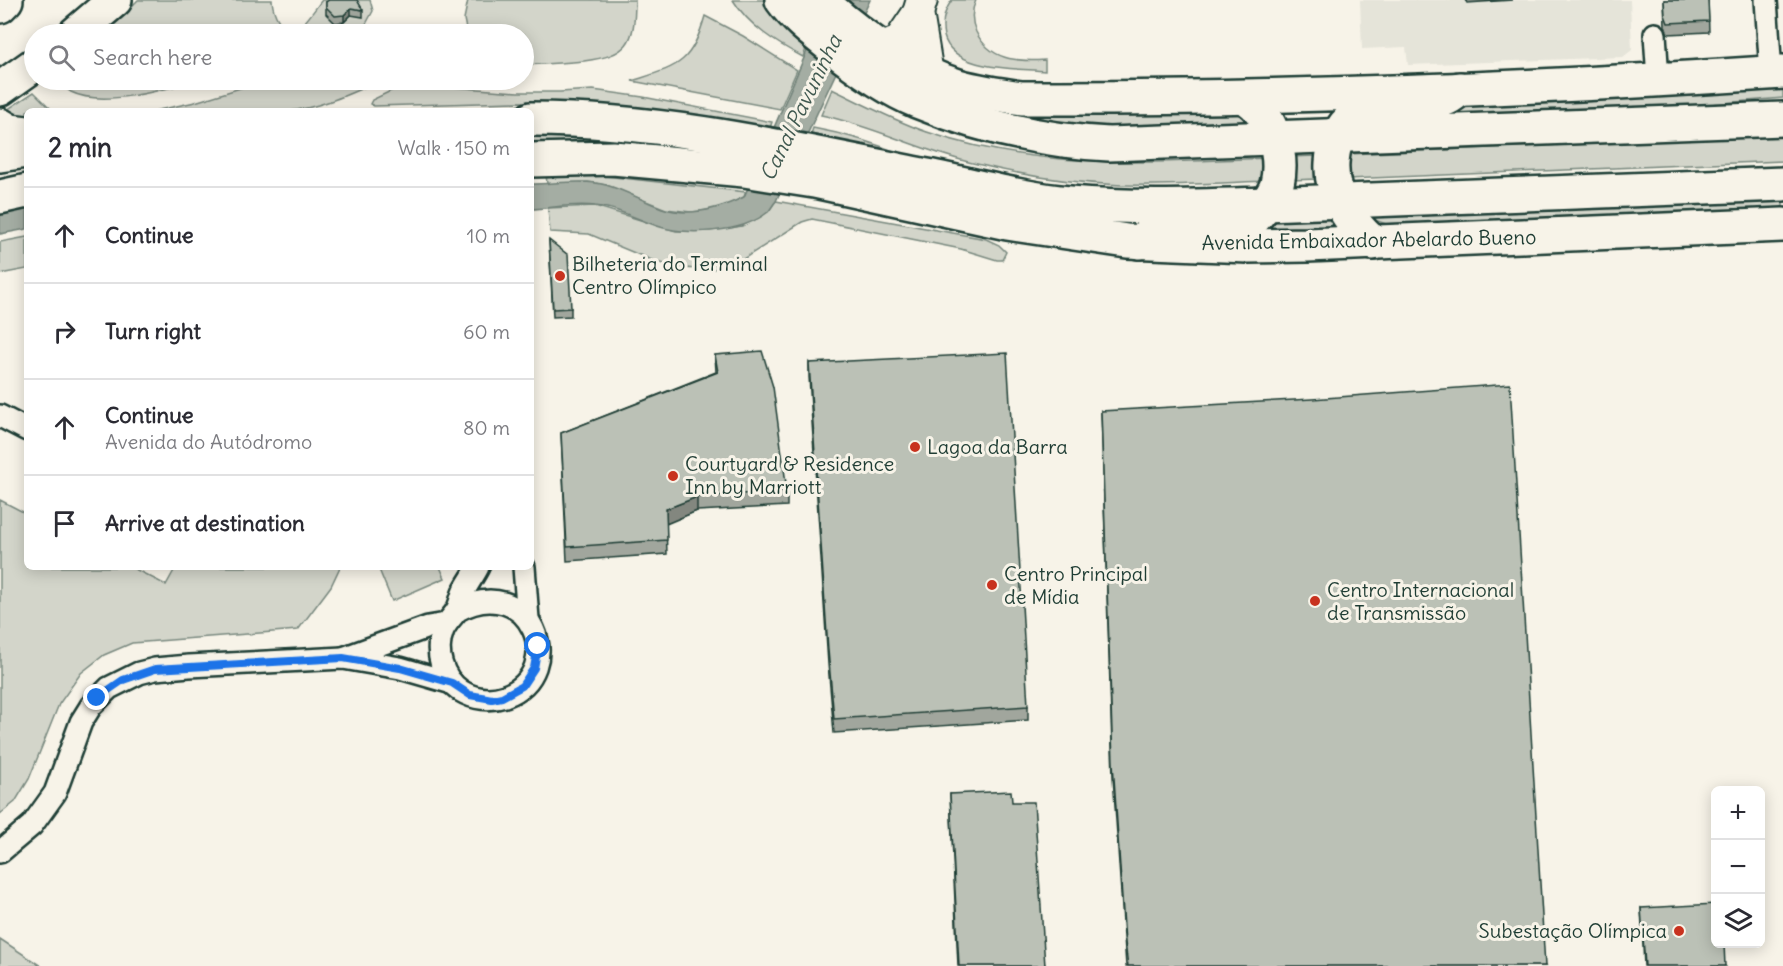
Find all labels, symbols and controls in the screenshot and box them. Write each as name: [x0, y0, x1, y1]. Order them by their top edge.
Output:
search box: [24, 24, 534, 90]
water label: Canal Pavuninha: [754, 29, 848, 185]
icon: search: [45, 41, 78, 74]
text: Search here: [93, 43, 212, 71]
text: 2 min: [48, 131, 112, 164]
text: Walk · 150 m: [398, 135, 510, 160]
icon: ahead: [48, 219, 81, 252]
text: Continue: [105, 221, 194, 249]
text: 10 m: [467, 223, 510, 248]
street label: Avenida Embaixador Abelardo Bueno: [1201, 224, 1537, 255]
place label: Bilheteria do Terminal Centro Olímpico: [572, 251, 768, 299]
marker: Bilheteria do Terminal Centro Olímpico: [553, 269, 567, 283]
icon: right: [48, 315, 81, 348]
text: Turn right: [105, 317, 201, 345]
text: 60 m: [463, 319, 510, 344]
text: Continue: [105, 401, 194, 429]
icon: ahead: [48, 411, 81, 444]
text: 80 m: [463, 415, 510, 440]
text: Avenida do Autódromo: [105, 429, 312, 454]
place label: Lagoa da Barra: [927, 434, 1068, 459]
marker: Lagoa da Barra: [908, 440, 922, 454]
place label: Courtyard & Residence Inn by Marriott: [685, 451, 894, 499]
marker: Courtyard & Residence Inn by Marriott: [666, 469, 680, 483]
icon: arrive: [48, 507, 81, 540]
text: Arrive at destination: [105, 509, 305, 537]
place label: Centro Principal de Mídia: [1004, 561, 1148, 609]
place label: Centro Internacional de Transmissão: [1327, 577, 1514, 625]
marker: Centro Principal de Mídia: [985, 578, 999, 592]
marker: Centro Internacional de Transmissão: [1308, 594, 1322, 608]
route start: [524, 632, 550, 658]
route end: [83, 684, 109, 710]
map controls: [1711, 786, 1765, 948]
button: +: [1711, 786, 1765, 840]
button: −: [1711, 840, 1765, 894]
button: layers: [1711, 894, 1765, 948]
place label: Subestação Olímpica: [1479, 918, 1667, 943]
marker: Subestação Olímpica: [1672, 924, 1686, 938]

